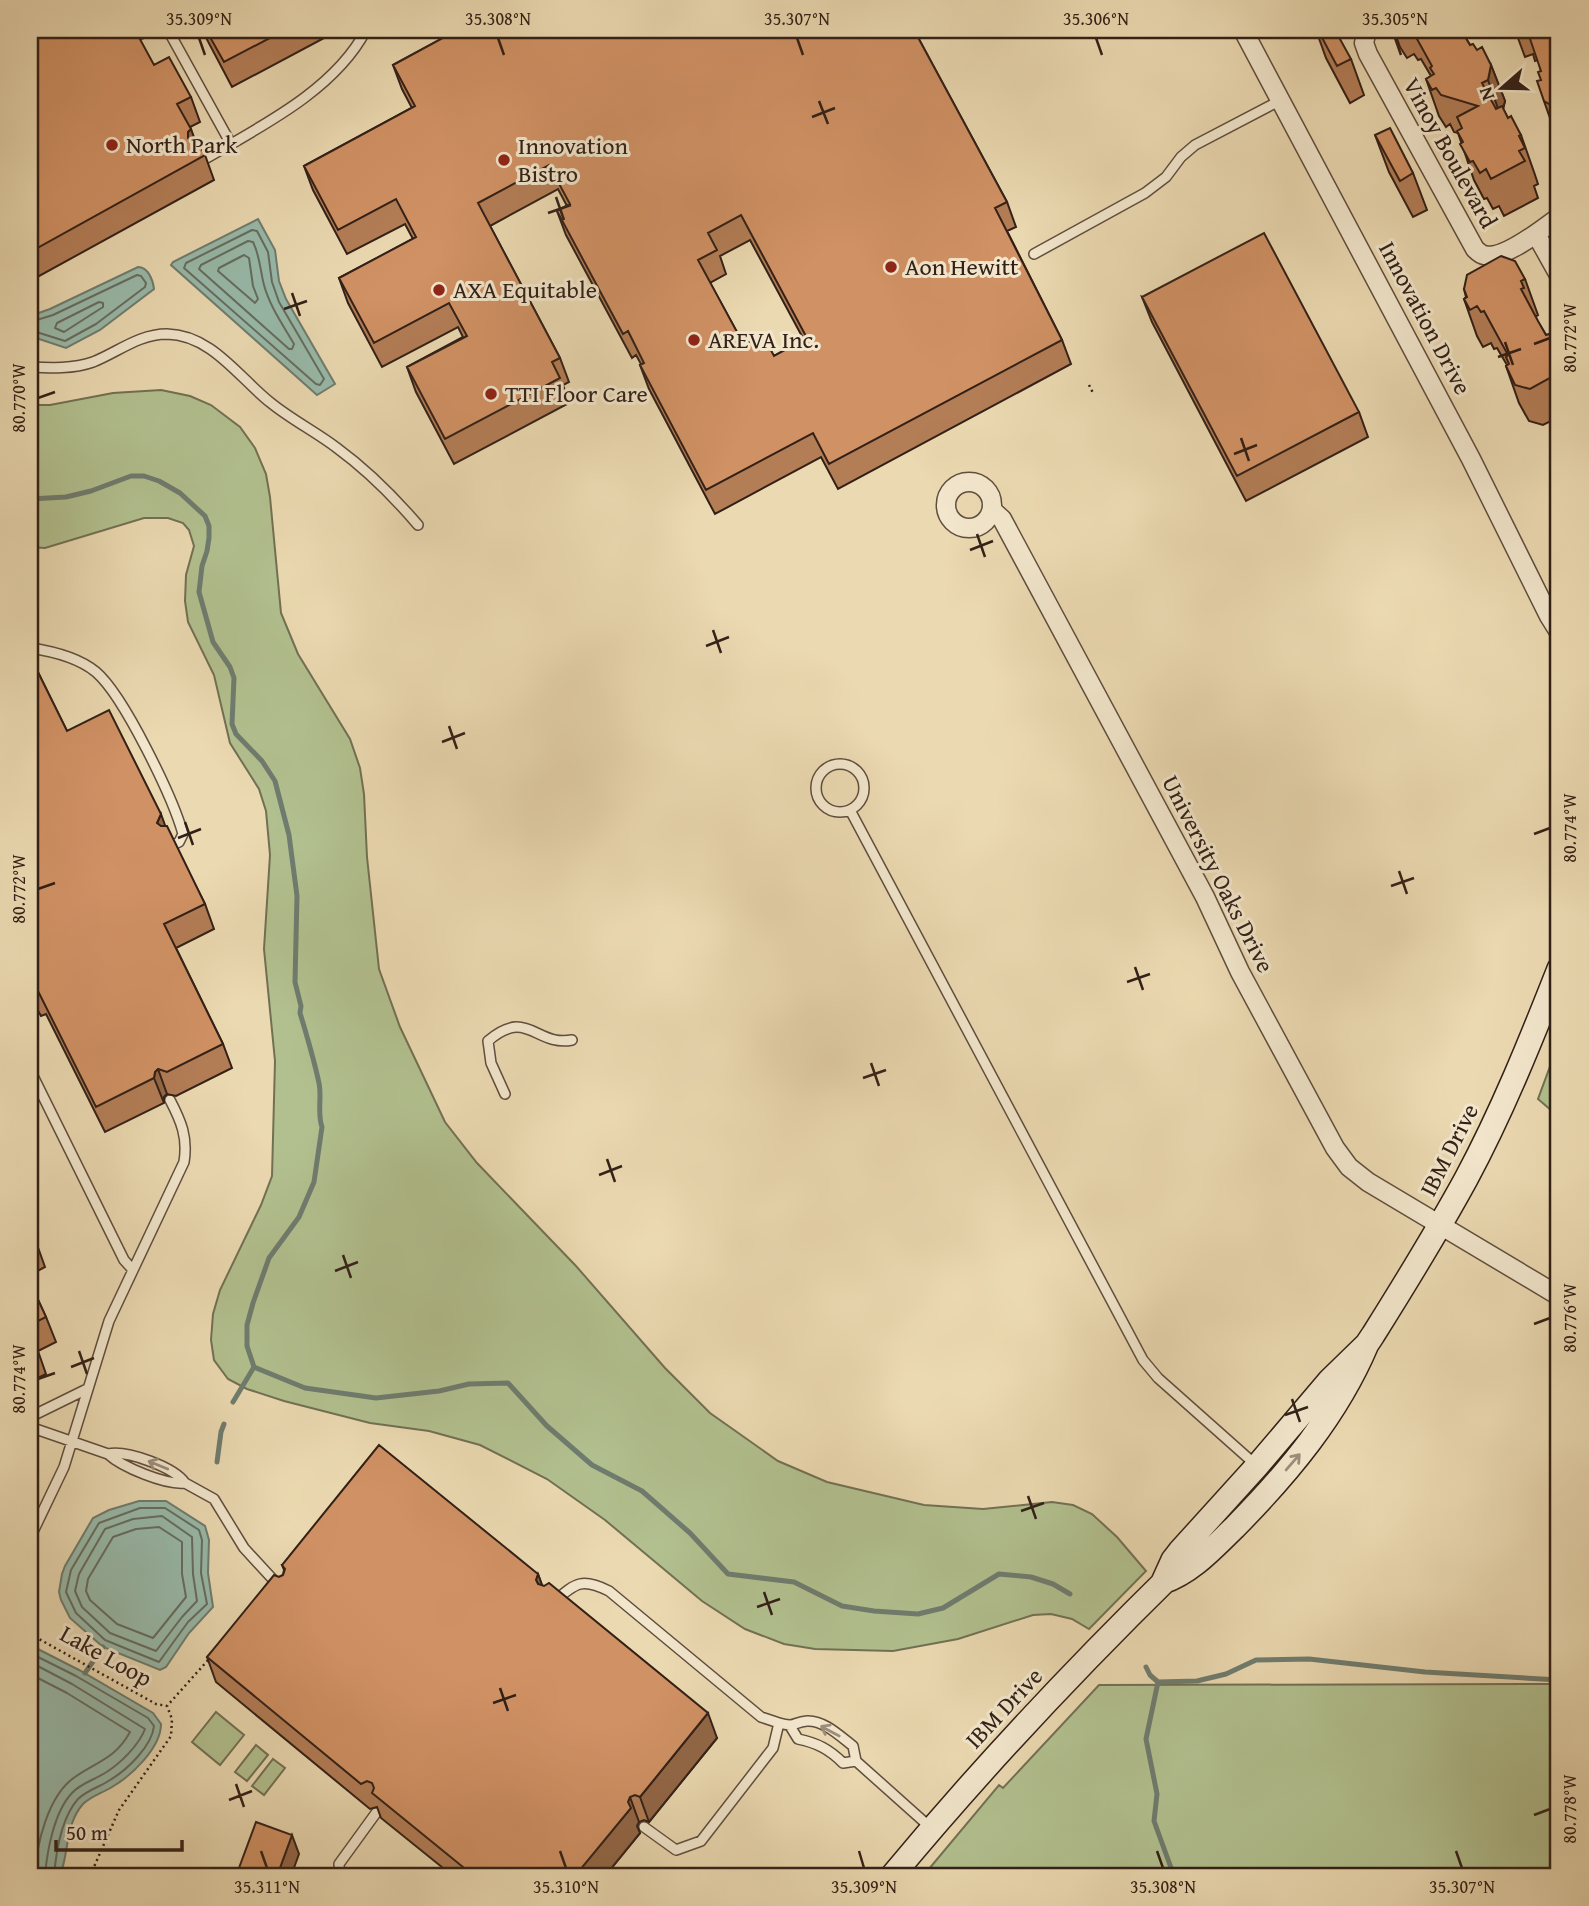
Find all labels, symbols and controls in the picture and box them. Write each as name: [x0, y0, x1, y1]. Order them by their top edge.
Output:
text: 35.309°N: [166, 5, 232, 32]
text: 35.308°N: [465, 5, 531, 32]
text: 35.307°N: [764, 5, 830, 32]
text: 35.306°N: [1063, 5, 1129, 32]
text: 35.305°N: [1362, 5, 1428, 32]
north arrow: [1466, 52, 1536, 122]
street label: Vinoy Boulevard: [1395, 71, 1506, 235]
text: N: [1471, 83, 1501, 105]
place label: North Park: [126, 127, 238, 162]
place label: Innovation Bistro: [518, 128, 628, 191]
marker: North Park: [104, 137, 120, 153]
marker: Innovation Bistro: [496, 152, 512, 168]
street label: Innovation Drive: [1370, 235, 1481, 401]
place label: Aon Hewitt: [905, 249, 1019, 284]
marker: Aon Hewitt: [883, 259, 899, 275]
place label: AXA Equitable: [453, 272, 597, 307]
marker: AXA Equitable: [431, 282, 447, 298]
text: 80.772°W: [1556, 303, 1583, 373]
place label: AREVA Inc.: [708, 322, 819, 357]
marker: AREVA Inc.: [686, 332, 702, 348]
text: 80.770°W: [5, 363, 32, 433]
place label: TTI Floor Care: [505, 376, 648, 411]
marker: TTI Floor Care: [483, 386, 499, 402]
street label: University Oaks Drive: [1154, 769, 1283, 979]
text: 80.774°W: [1556, 793, 1583, 863]
text: 80.772°W: [5, 854, 32, 924]
street label: IBM Drive: [1410, 1097, 1487, 1202]
text: 80.776°W: [1556, 1283, 1583, 1353]
text: 80.774°W: [5, 1344, 32, 1414]
one-way arrow: [1285, 1453, 1301, 1471]
one-way arrow: [147, 1458, 169, 1471]
street label: Lake Loop: [54, 1616, 159, 1695]
street label: IBM Drive: [957, 1659, 1050, 1756]
one-way arrow: [821, 1723, 841, 1737]
text: 80.778°W: [1556, 1774, 1583, 1844]
scale bar: [56, 1808, 182, 1852]
text: 50 m: [66, 1817, 108, 1848]
text: 35.311°N: [234, 1873, 300, 1900]
text: 35.310°N: [533, 1873, 599, 1900]
text: 35.309°N: [831, 1873, 897, 1900]
text: 35.308°N: [1130, 1873, 1196, 1900]
text: 35.307°N: [1429, 1873, 1495, 1900]

